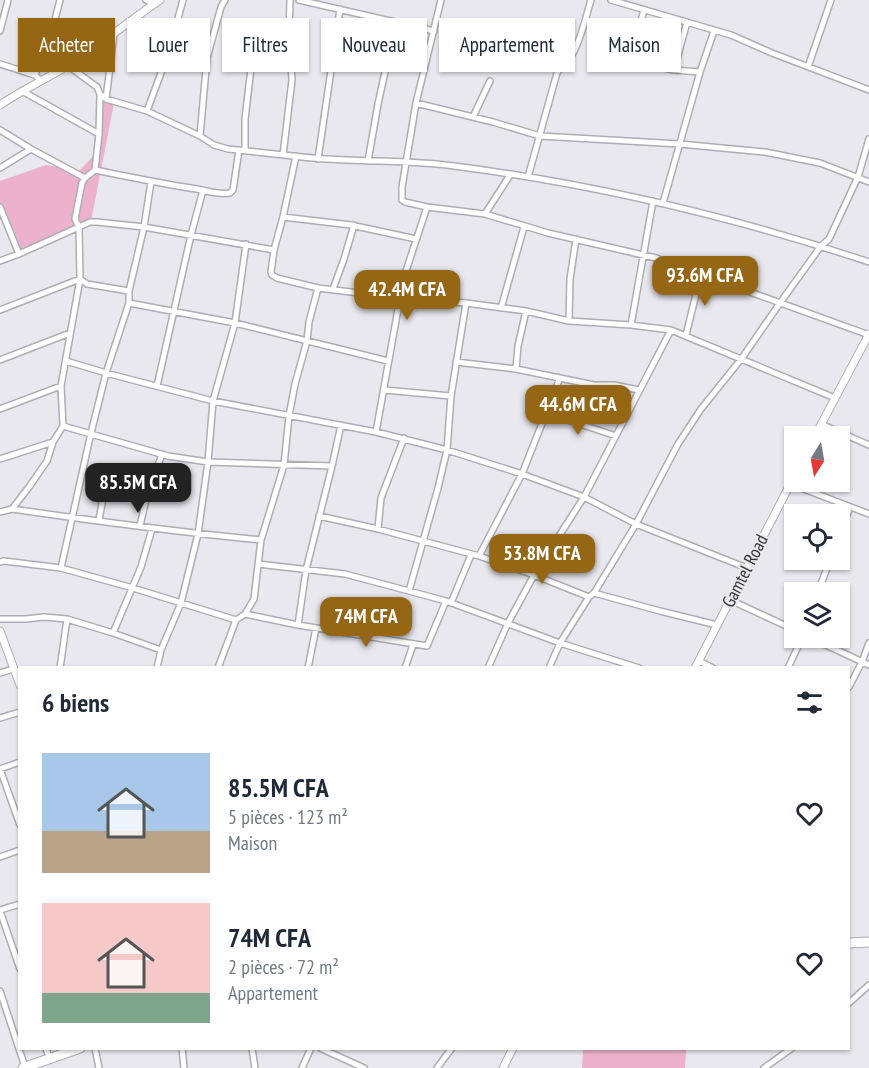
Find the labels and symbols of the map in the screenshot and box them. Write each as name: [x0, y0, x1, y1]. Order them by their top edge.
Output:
pin: 93.6M CFA: [636, 256, 774, 307]
pin: 42.4M CFA: [338, 270, 476, 321]
pin: 44.6M CFA: [509, 385, 647, 436]
north arrow: [784, 426, 850, 492]
pin: 85.5M CFA: [69, 463, 207, 514]
street label: Gamtel Road: [716, 530, 773, 611]
pin: 53.8M CFA: [473, 534, 611, 585]
pin: 74M CFA: [311, 597, 421, 648]

